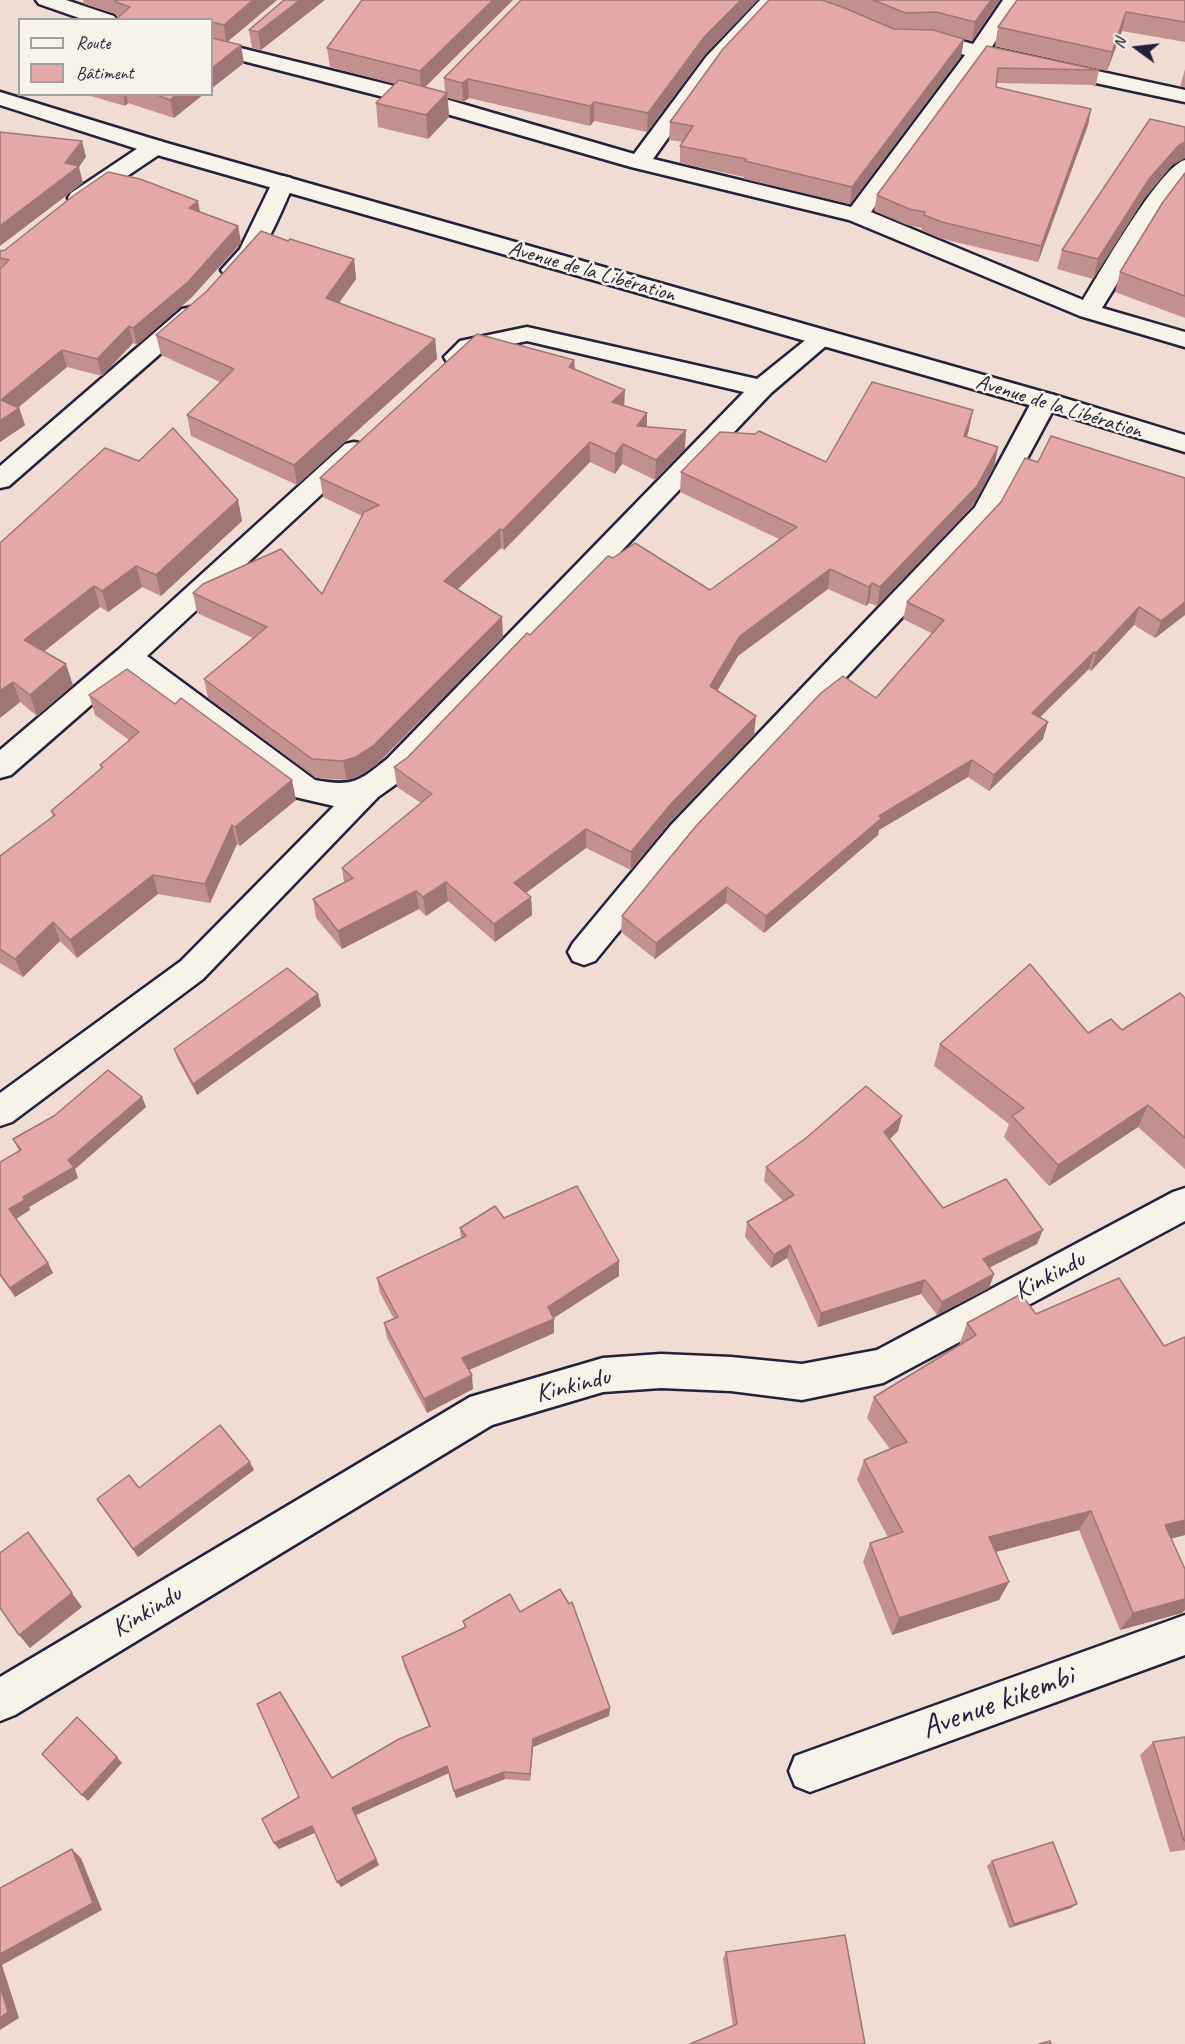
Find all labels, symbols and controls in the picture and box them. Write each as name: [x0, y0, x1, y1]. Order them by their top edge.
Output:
legend: [18, 18, 213, 96]
north arrow: [1107, 18, 1167, 78]
text: Route: [76, 32, 110, 54]
text: N: [1109, 36, 1131, 51]
text: Bâtiment: [76, 62, 134, 84]
street label: Avenue de la Libération: [505, 236, 679, 308]
street label: Avenue de la Libération: [973, 369, 1145, 445]
street label: Kinkindu: [1009, 1244, 1091, 1308]
street label: Kinkindu: [533, 1362, 613, 1410]
street label: Kinkindu: [107, 1579, 187, 1645]
street label: Avenue kikembi: [917, 1658, 1079, 1748]

